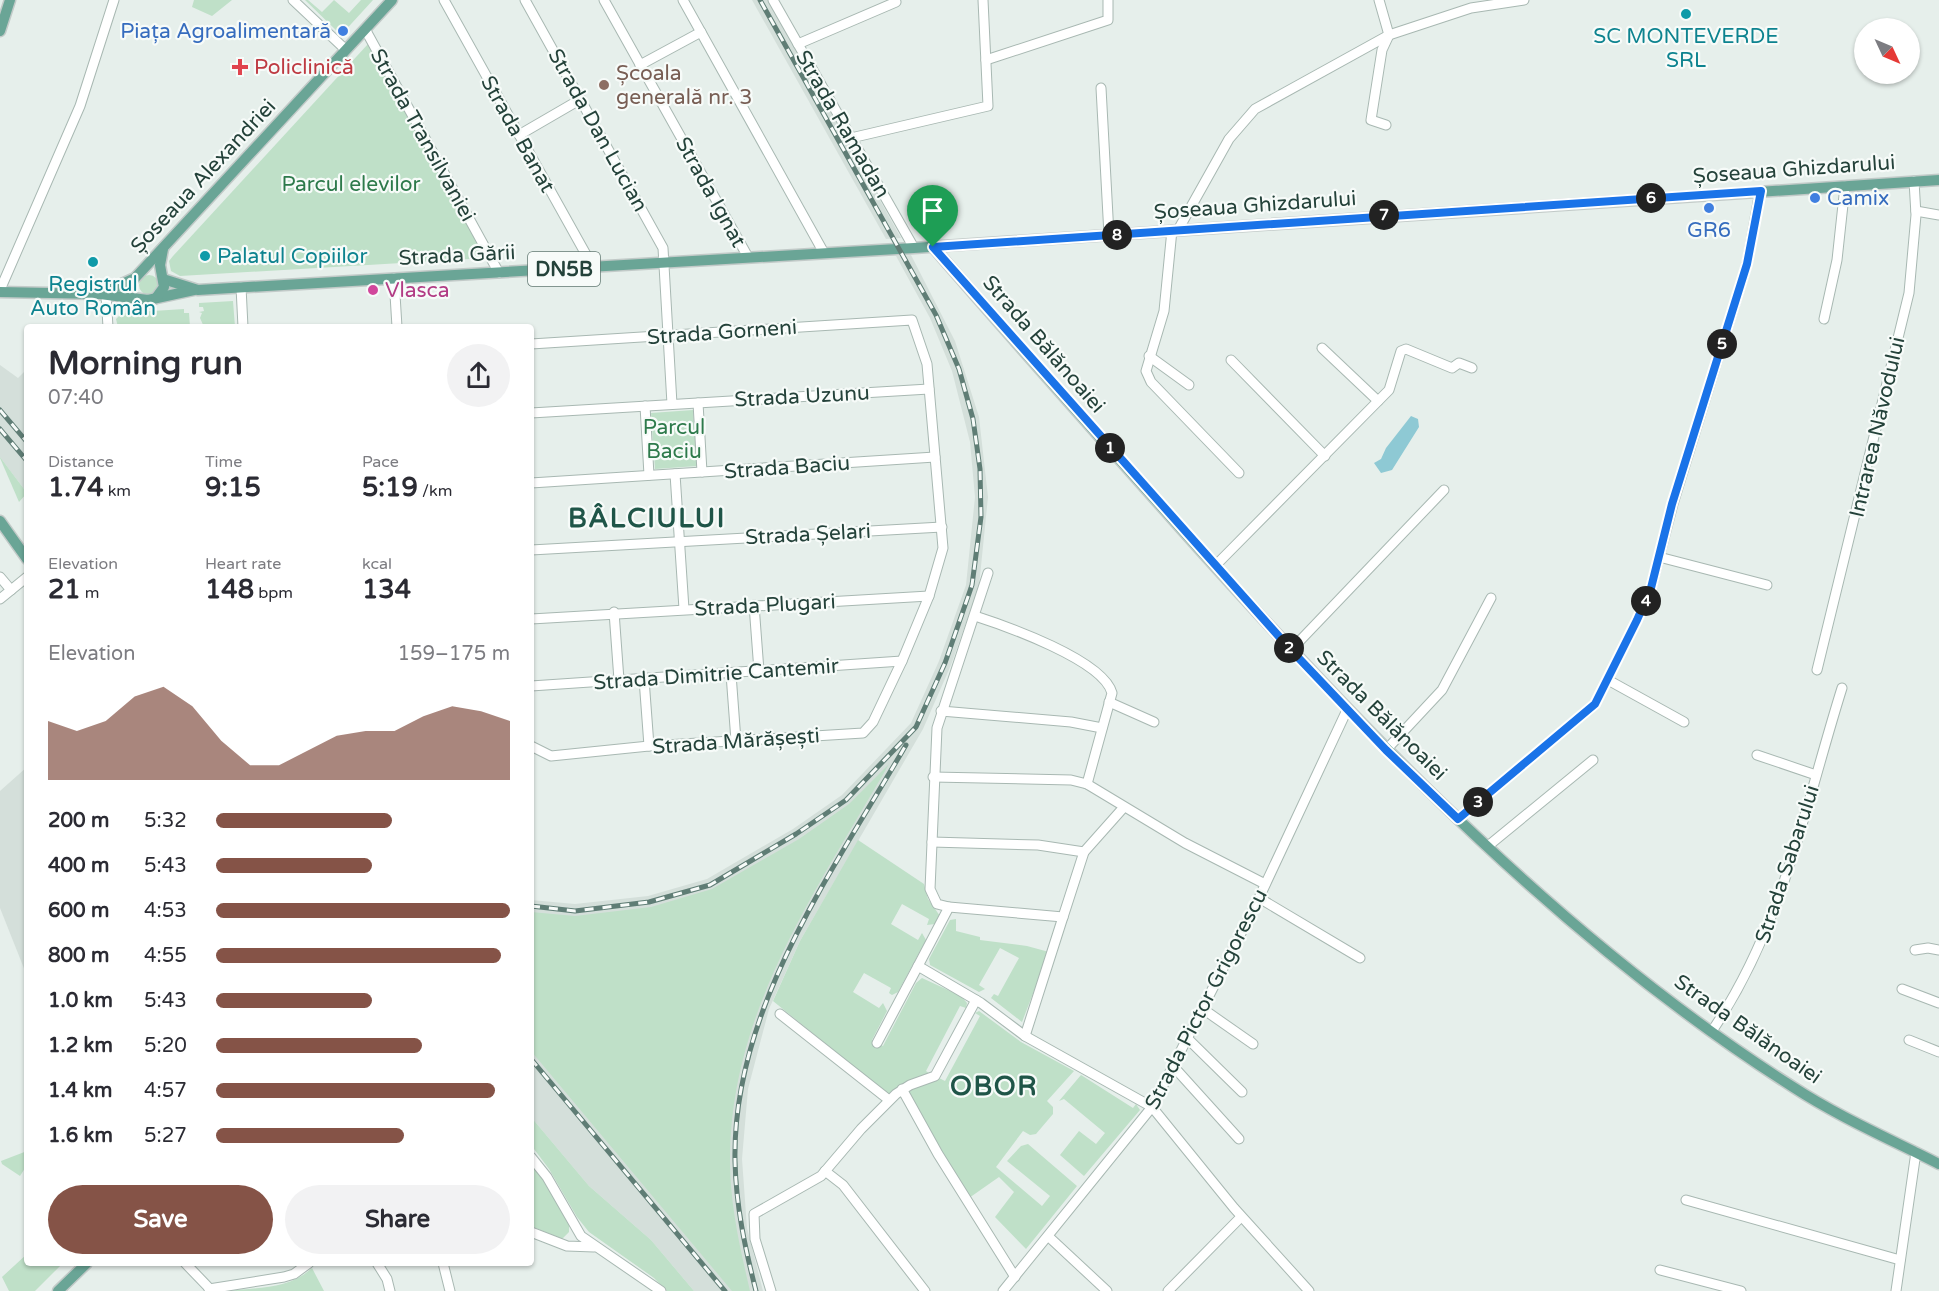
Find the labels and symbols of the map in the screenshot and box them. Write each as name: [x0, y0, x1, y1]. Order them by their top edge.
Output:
marker: SC MONTEVERDE SRL: [1679, 7, 1693, 21]
north arrow: [1854, 18, 1920, 84]
place label: Piața Agroalimentară: [120, 19, 331, 44]
marker: Piața Agroalimentară: [336, 24, 350, 38]
place label: SC MONTEVERDE SRL: [1593, 24, 1779, 73]
street label: Strada Dan Lucian: [542, 44, 653, 216]
street label: Strada Transilvaniei: [365, 45, 480, 226]
street label: Strada Ramadan: [790, 46, 895, 203]
place label: Policlinică: [254, 55, 354, 80]
marker: Policlinică: [231, 58, 249, 76]
place label: Școala generală nr. 3: [616, 61, 752, 110]
street label: Strada Banat: [475, 72, 560, 197]
marker: Școala generală nr. 3: [597, 78, 611, 92]
street label: Șoseaua Alexandriei: [125, 94, 281, 259]
street label: Strada Ignat: [670, 133, 751, 252]
street label: Șoseaua Ghizdarului: [1692, 150, 1896, 189]
park label: Parcul elevilor: [281, 172, 421, 197]
pin: 6: [1636, 183, 1666, 213]
pin: [907, 185, 958, 247]
street label: Șoseaua Ghizdarului: [1153, 186, 1357, 225]
place label: Camix: [1827, 186, 1889, 211]
marker: Camix: [1808, 191, 1822, 205]
pin: 7: [1369, 200, 1399, 230]
marker: GR6: [1702, 201, 1716, 215]
place label: GR6: [1687, 218, 1731, 243]
pin: 8: [1102, 220, 1132, 250]
street label: Strada Gării: [398, 240, 516, 271]
place label: Palatul Copiilor: [217, 244, 367, 269]
marker: Palatul Copiilor: [198, 249, 212, 263]
road number: DN5B: [528, 252, 600, 286]
marker: Registrul Auto Român: [86, 255, 100, 269]
street label: Strada Bălănoaiei: [977, 270, 1110, 418]
place label: Registrul Auto Român: [30, 272, 156, 321]
place label: Vlasca: [385, 278, 450, 303]
marker: Vlasca: [366, 283, 380, 297]
street label: Strada Gorneni: [646, 315, 798, 350]
pin: 5: [1707, 329, 1737, 359]
street label: Intrarea Năvodului: [1845, 334, 1910, 520]
street label: Strada Uzunu: [734, 380, 870, 413]
park label: Parcul Baciu: [643, 415, 705, 464]
pin: 1: [1095, 433, 1125, 463]
street label: Strada Baciu: [723, 451, 851, 484]
district label: BÂLCIULUI: [568, 502, 726, 535]
street label: Strada Șelari: [744, 519, 872, 550]
pin: 4: [1631, 586, 1661, 616]
street label: Strada Plugari: [694, 589, 836, 622]
pin: 2: [1274, 633, 1304, 663]
street label: Strada Bălănoaiei: [1311, 645, 1452, 786]
street label: Strada Dimitrie Cantemir: [592, 653, 840, 696]
street label: Strada Mărășești: [651, 723, 821, 760]
street label: Strada Sabarului: [1750, 782, 1825, 946]
pin: 3: [1463, 787, 1493, 817]
street label: Strada Pictor Grigorescu: [1140, 885, 1273, 1114]
street label: Strada Bălănoaiei: [1669, 969, 1826, 1090]
district label: OBOR: [950, 1070, 1038, 1103]

